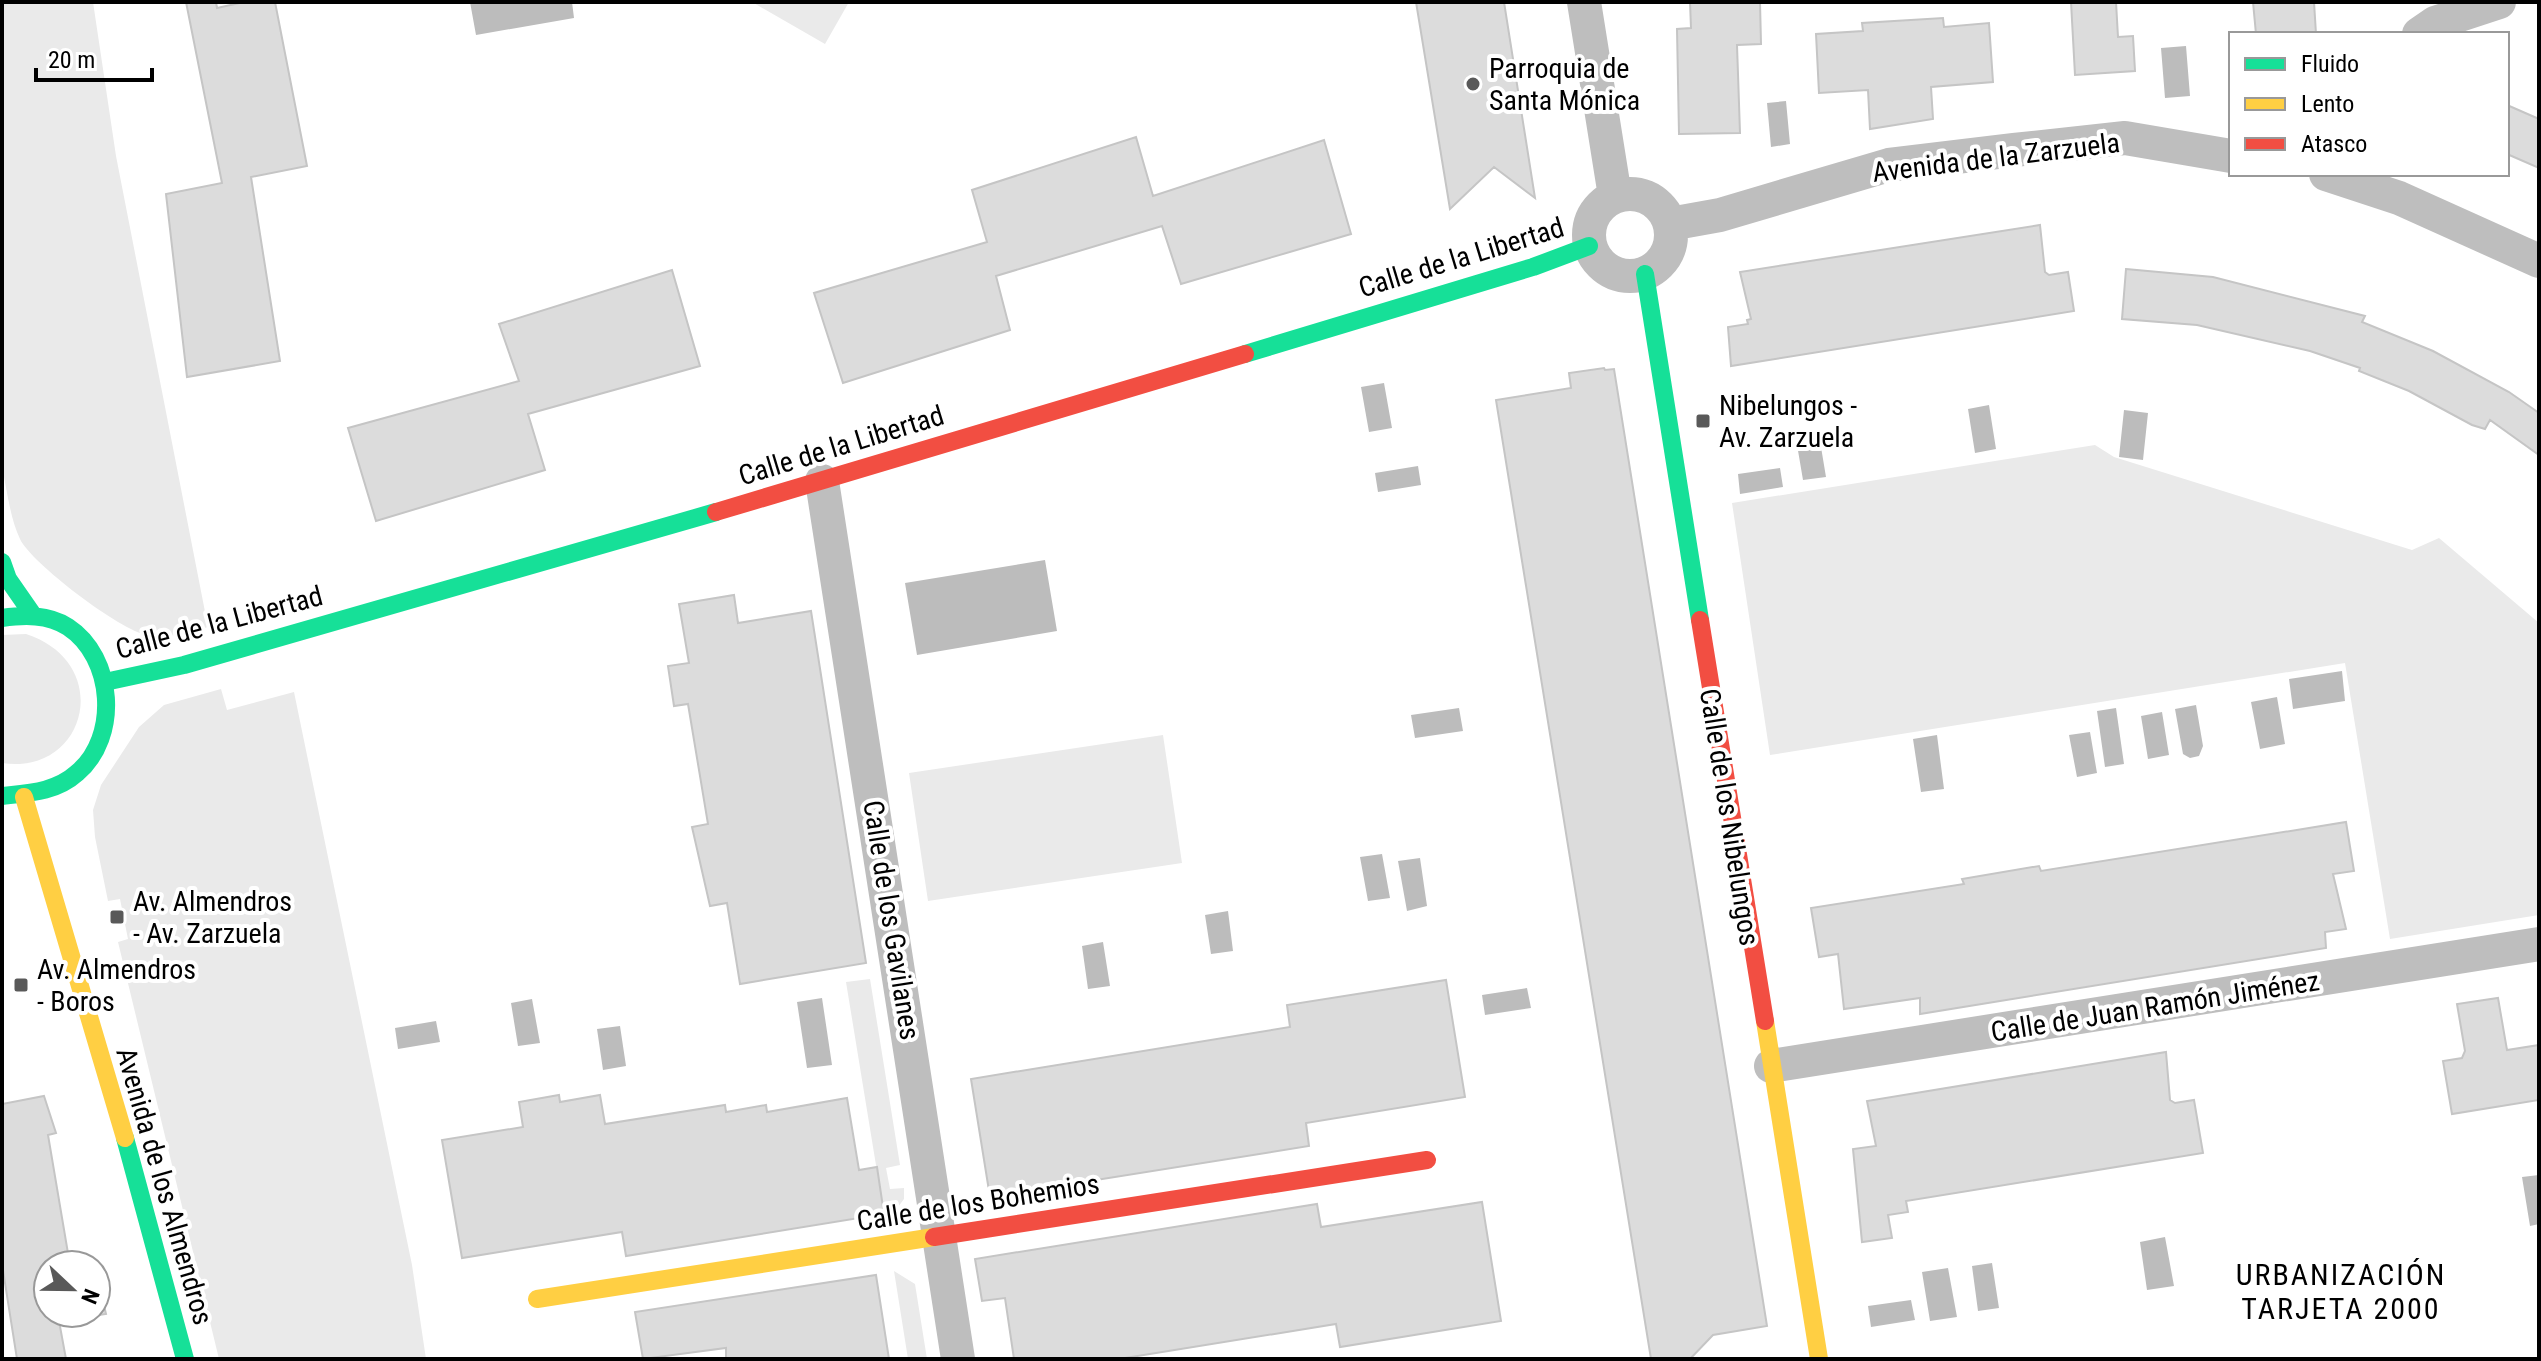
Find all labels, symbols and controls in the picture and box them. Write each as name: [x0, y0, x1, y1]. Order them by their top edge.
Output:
scale bar: [36, 32, 152, 82]
legend: [2229, 32, 2509, 176]
text: 20 m: [48, 46, 95, 74]
text: Fluido: [2301, 50, 2359, 78]
place label: Parroquia de Santa Mónica: [1489, 52, 1640, 117]
marker: Parroquia de Santa Mónica: [1464, 75, 1482, 93]
text: Lento: [2301, 90, 2354, 118]
street label: Avenida de la Zarzuela: [1870, 126, 2122, 189]
text: Atasco: [2301, 130, 2367, 158]
street label: Calle de la Libertad: [1355, 211, 1568, 304]
place label: Nibelungos - Av. Zarzuela: [1719, 389, 1857, 454]
street label: Calle de la Libertad: [735, 399, 948, 492]
marker: Nibelungos - Av. Zarzuela: [1694, 412, 1712, 430]
street label: Calle de la Libertad: [112, 579, 326, 666]
street label: Calle de los Nibelungos: [1693, 686, 1766, 948]
street label: Calle de los Gavilanes: [856, 798, 927, 1042]
place label: Av. Almendros - Av. Zarzuela: [133, 885, 292, 950]
marker: Av. Almendros - Av. Zarzuela: [108, 908, 126, 926]
place label: Av. Almendros - Boros: [37, 953, 196, 1018]
street label: Calle de Juan Ramón Jiménez: [1988, 964, 2322, 1049]
marker: Av. Almendros - Boros: [12, 976, 30, 994]
street label: Avenida de los Almendros: [109, 1044, 220, 1328]
street label: Calle de los Bohemios: [854, 1167, 1102, 1238]
north arrow: [32, 1249, 112, 1329]
district label: URBANIZACIÓN TARJETA 2000: [2236, 1257, 2446, 1326]
text: N: [76, 1285, 104, 1307]

